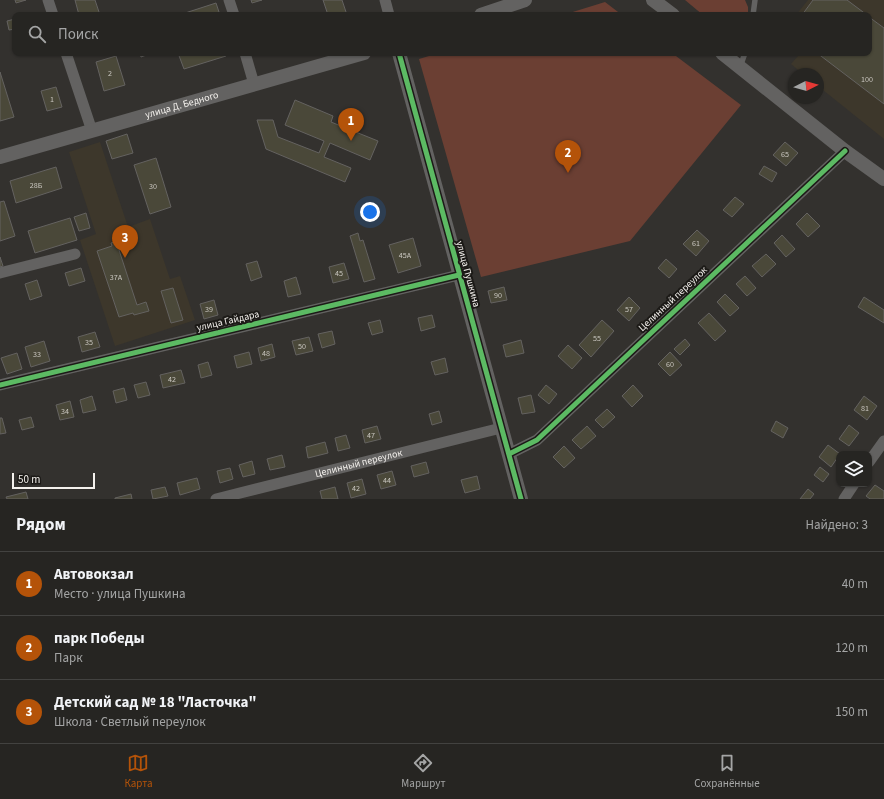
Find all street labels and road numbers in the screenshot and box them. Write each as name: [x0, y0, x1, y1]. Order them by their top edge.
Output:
street label: улица Д. Бедного: [143, 88, 220, 122]
street label: улица Пушкина: [452, 239, 484, 309]
street label: Целинный переулок: [636, 263, 710, 335]
street label: улица Гайдара: [195, 307, 261, 335]
street label: Целинный переулок: [314, 446, 404, 481]

